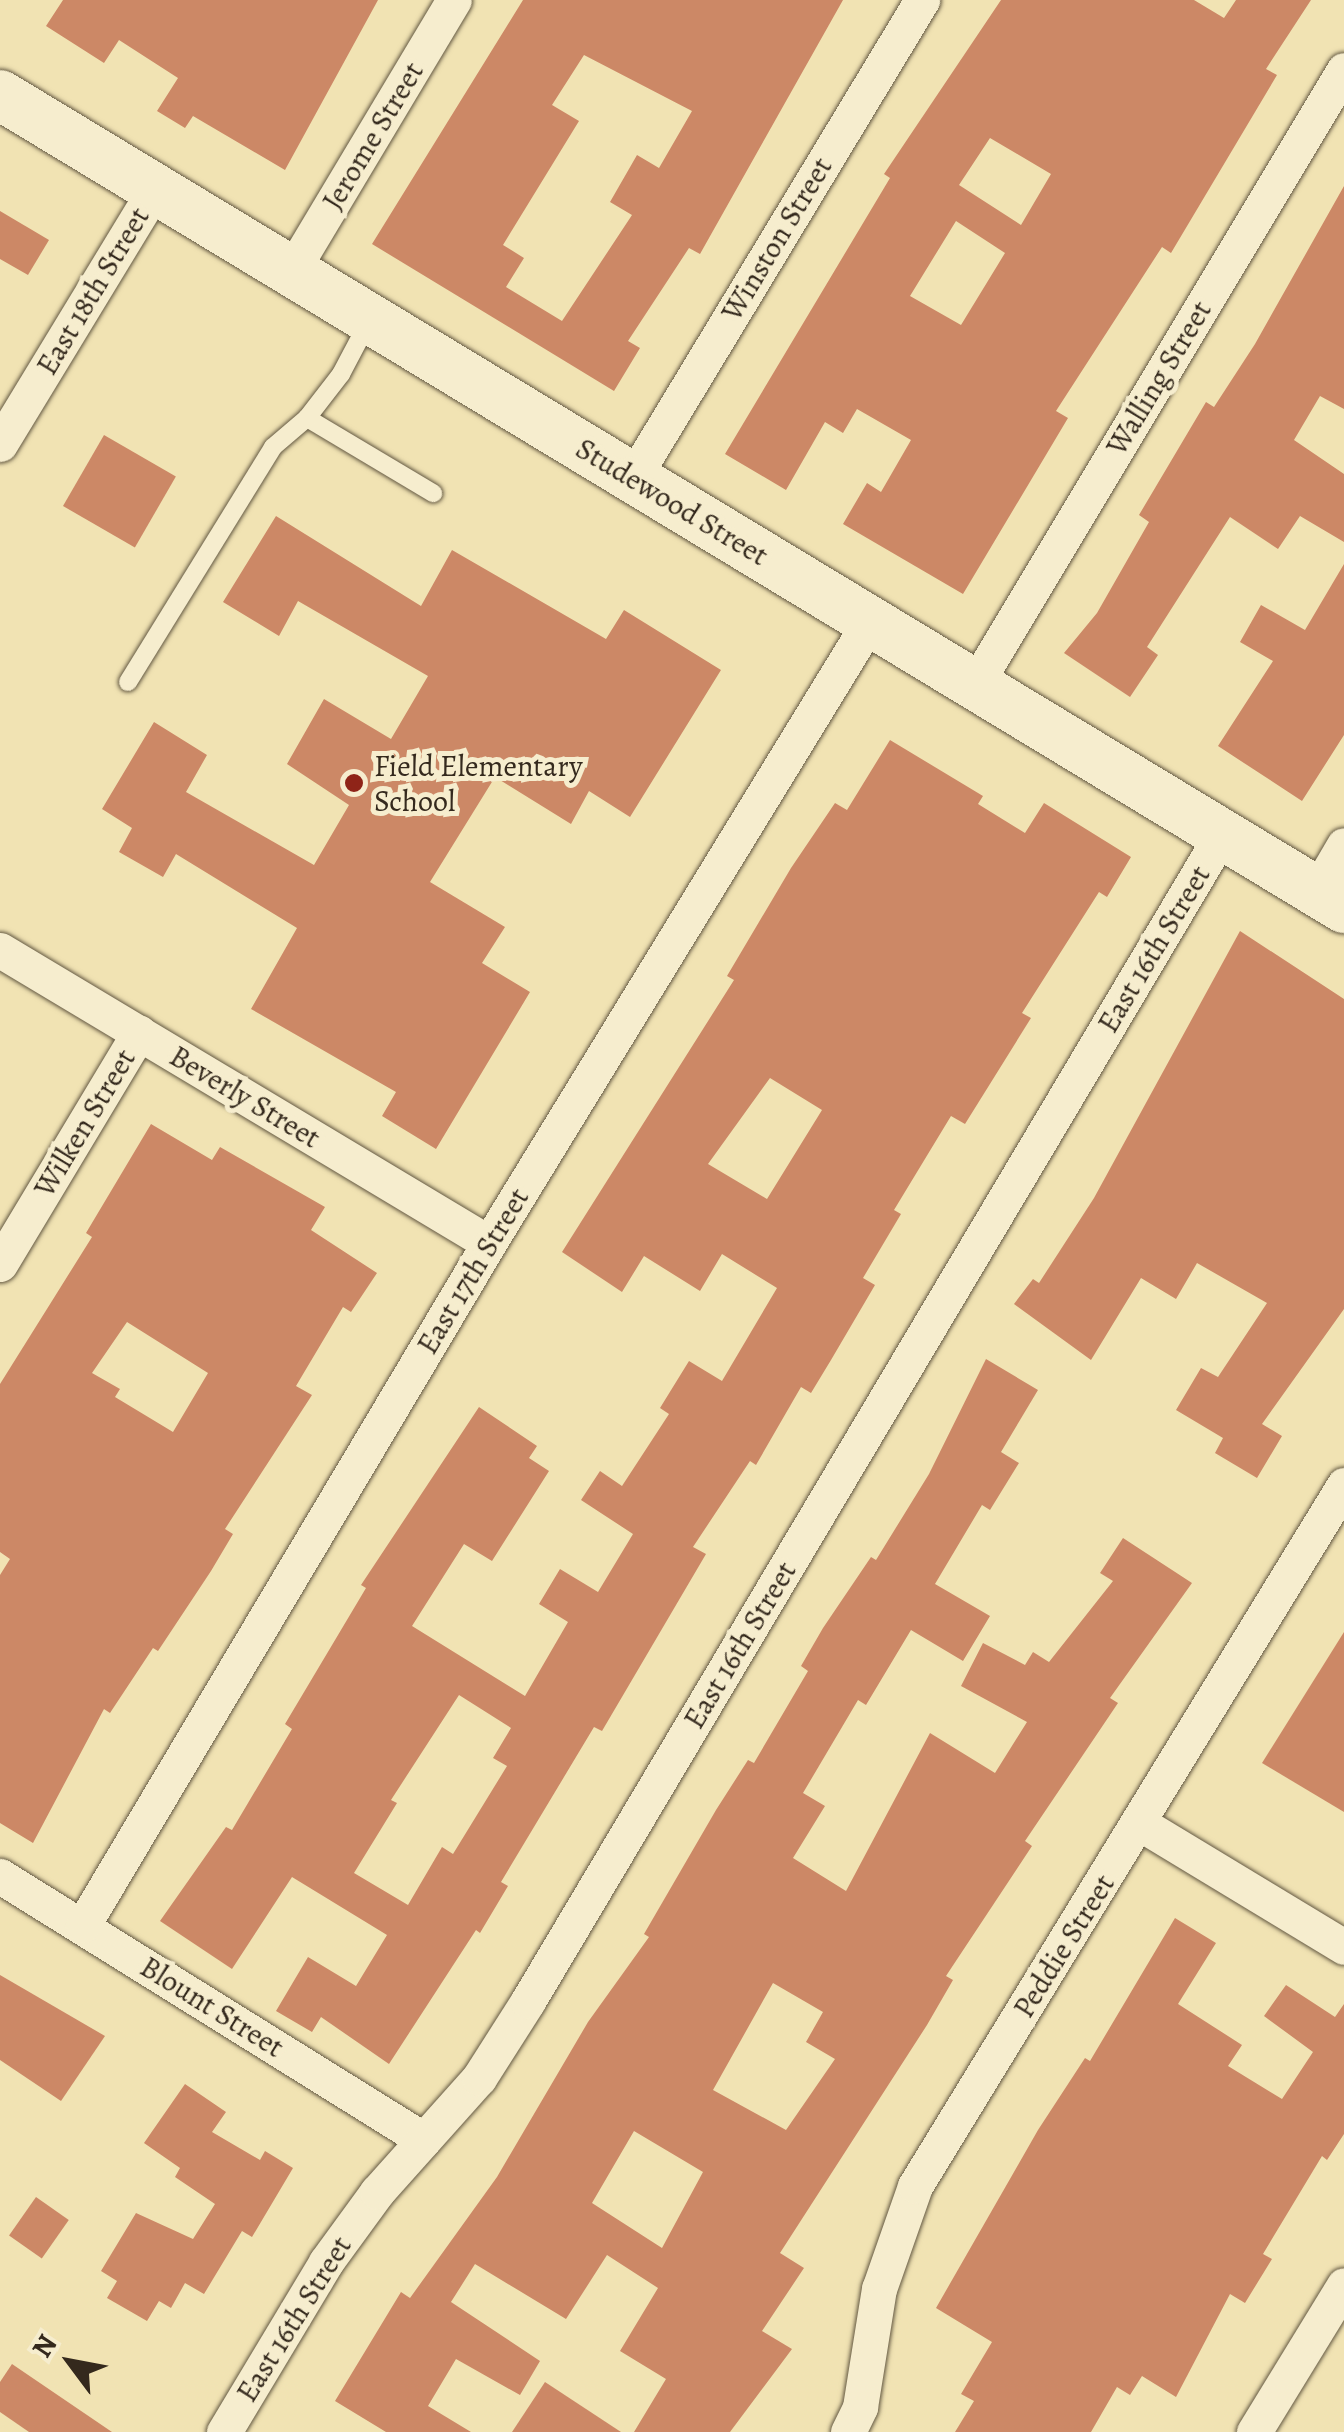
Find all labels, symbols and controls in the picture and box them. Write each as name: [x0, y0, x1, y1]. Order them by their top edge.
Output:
street label: Jerome Street: [315, 55, 431, 217]
street label: Winston Street: [714, 151, 840, 327]
street label: East 18th Street: [29, 201, 157, 381]
street label: Walling Street: [1099, 294, 1219, 462]
street label: Studewood Street: [569, 430, 775, 574]
place label: Field Elementary School: [374, 748, 583, 818]
marker: Field Elementary School: [343, 772, 365, 794]
street label: East 16th Street: [1090, 859, 1218, 1039]
street label: Beverly Street: [163, 1038, 327, 1156]
street label: Wilken Street: [27, 1042, 143, 1204]
street label: East 17th Street: [409, 1181, 537, 1361]
street label: East 16th Street: [676, 1555, 804, 1735]
street label: Peddie Street: [1006, 1868, 1122, 2024]
street label: Blount Street: [134, 1949, 290, 2065]
street label: East 16th Street: [229, 2229, 359, 2409]
north arrow: [20, 2312, 120, 2412]
text: N: [23, 2327, 66, 2365]

